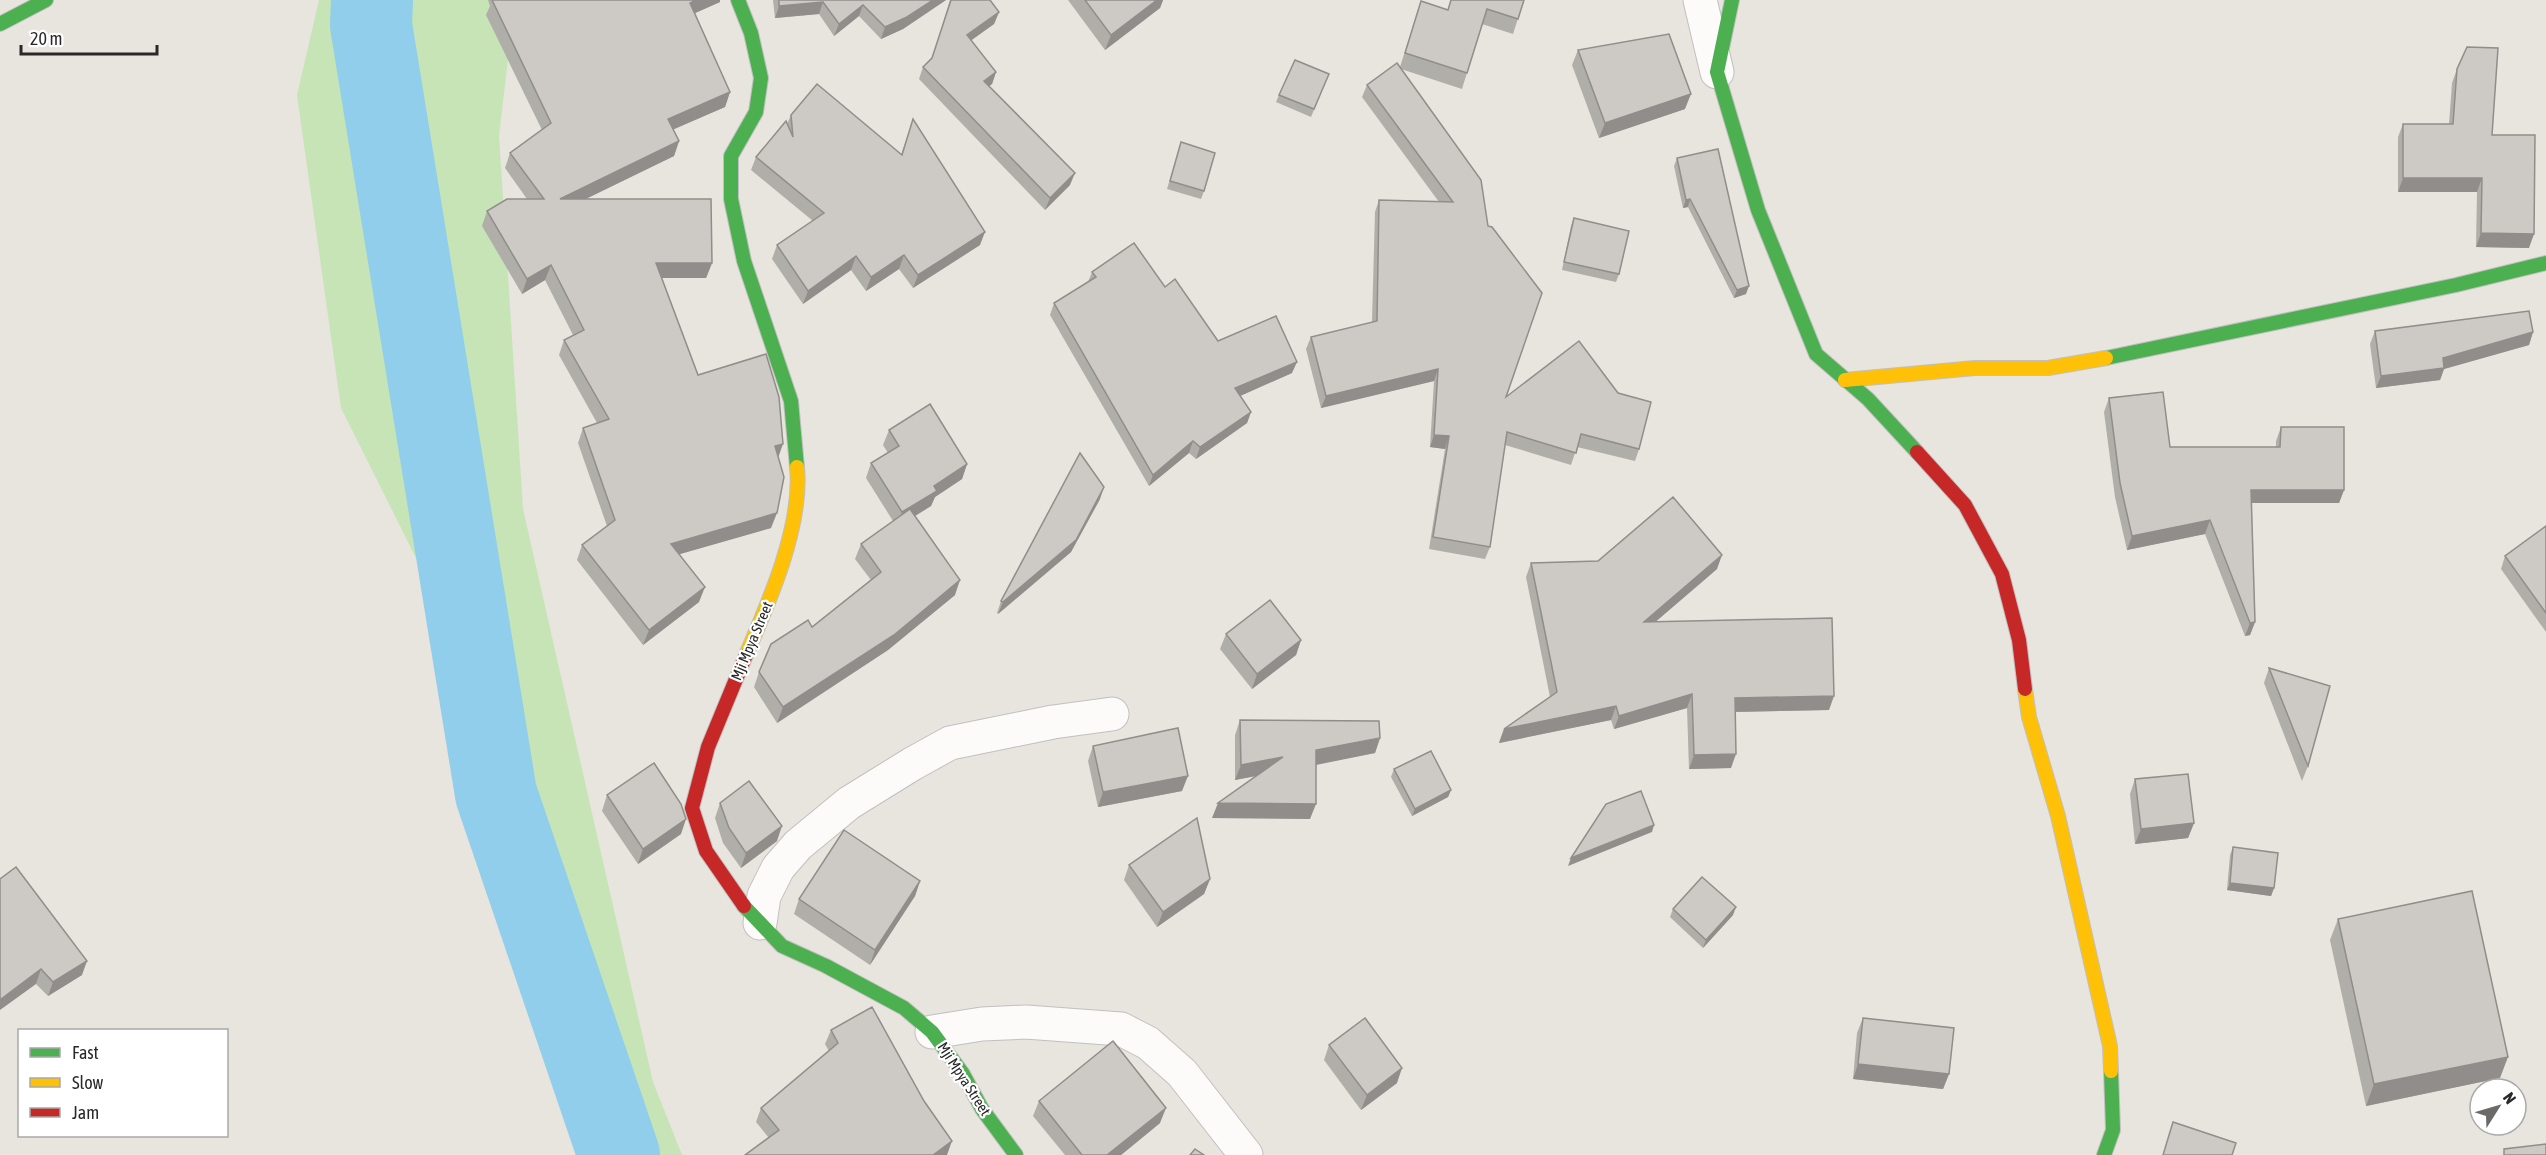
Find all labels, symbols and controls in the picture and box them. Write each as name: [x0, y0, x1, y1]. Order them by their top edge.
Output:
scale bar: [21, 18, 158, 56]
text: 20 m: [30, 28, 62, 49]
street label: Mji Mpya Street: [727, 599, 776, 683]
legend: [18, 1029, 228, 1137]
street label: Mji Mpya Street: [934, 1039, 994, 1119]
text: Fast: [72, 1042, 99, 1063]
text: Slow: [72, 1072, 103, 1093]
north arrow: [2468, 1077, 2528, 1137]
text: N: [2500, 1089, 2520, 1107]
text: Jam: [72, 1102, 99, 1123]

